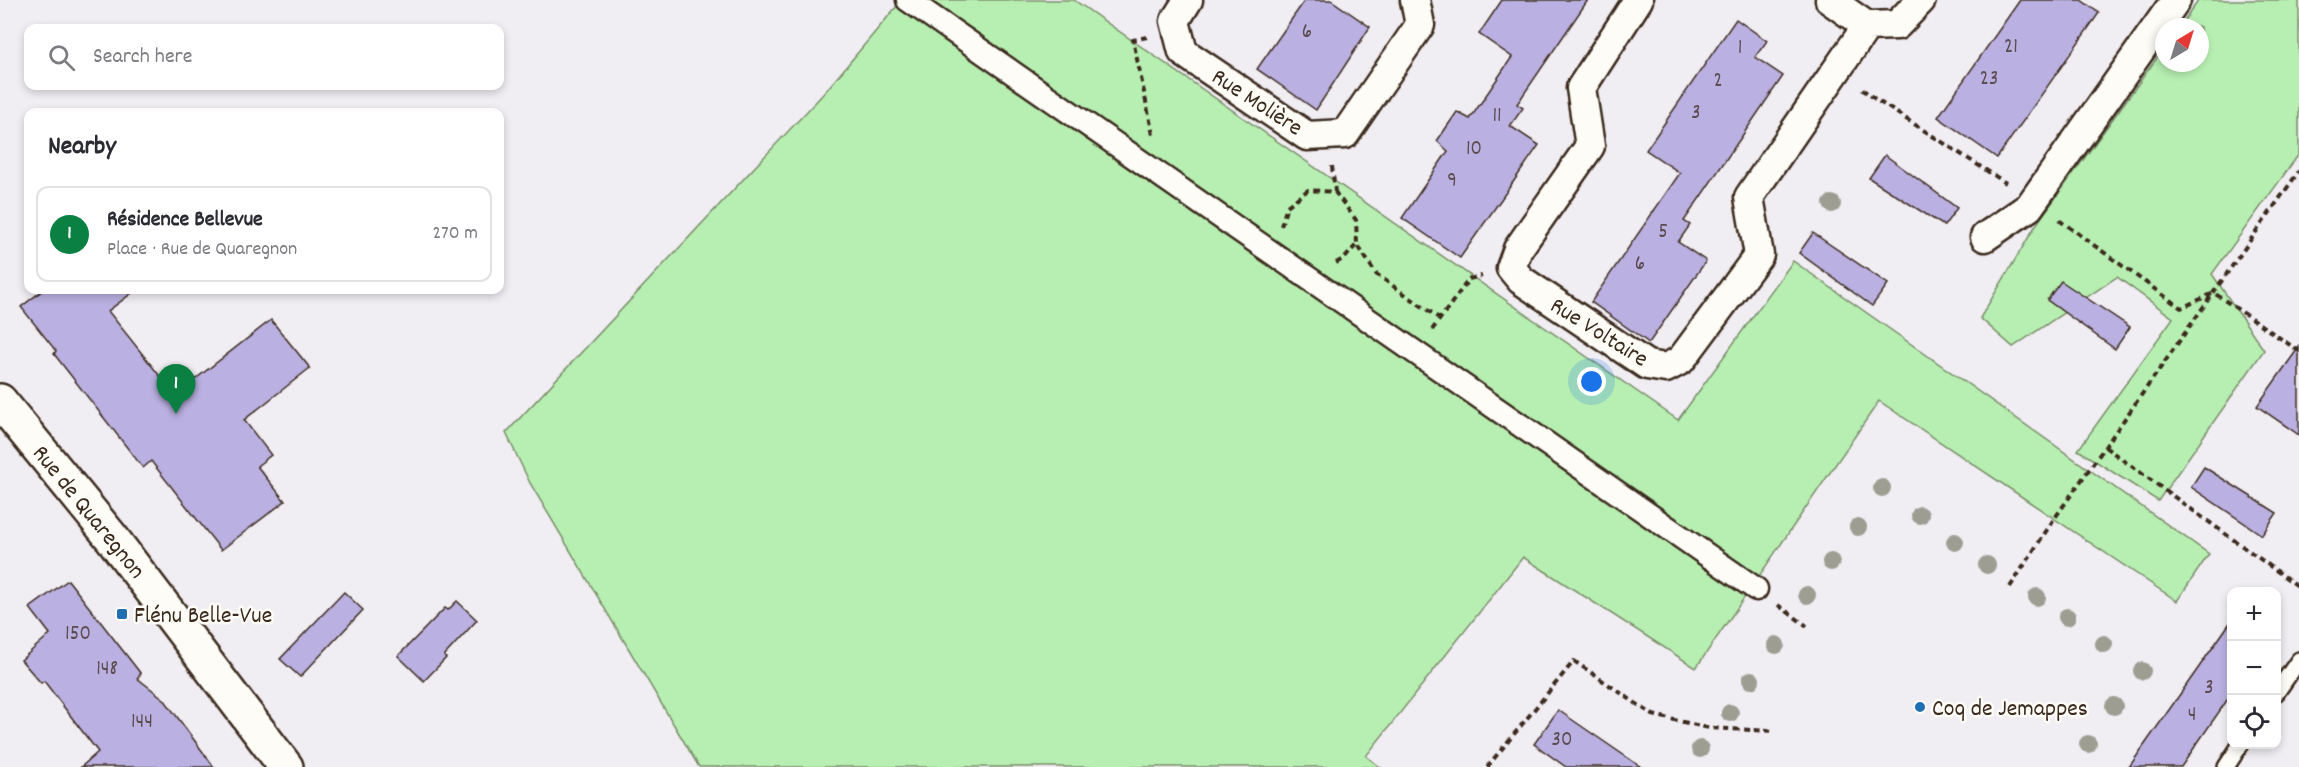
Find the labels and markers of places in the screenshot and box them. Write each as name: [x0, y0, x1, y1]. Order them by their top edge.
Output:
pin: 1: [156, 364, 195, 414]
place label: Flénu Belle-Vue: [134, 600, 272, 634]
marker: Flénu Belle-Vue: [115, 607, 129, 621]
place label: Coq de Jemappes: [1932, 693, 2088, 727]
marker: Coq de Jemappes: [1913, 700, 1927, 714]

